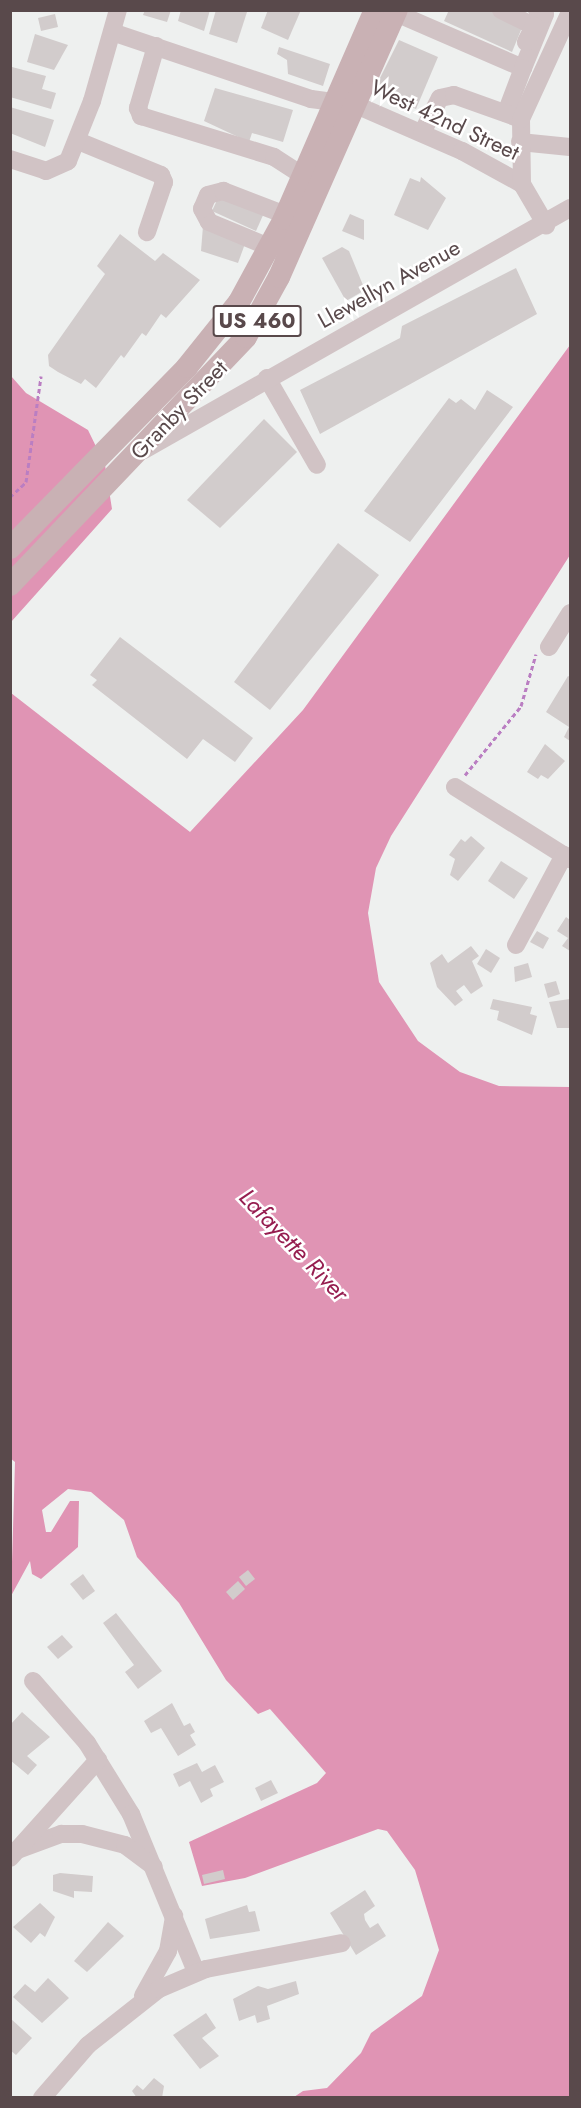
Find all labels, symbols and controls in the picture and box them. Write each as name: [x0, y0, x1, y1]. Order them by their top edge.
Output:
street label: West 42nd Street: [367, 74, 523, 166]
street label: Llewellyn Avenue: [313, 234, 465, 334]
road number: US 460: [212, 303, 302, 339]
street label: Granby Street: [125, 355, 233, 465]
water label: Lafayette River: [233, 1183, 355, 1307]

